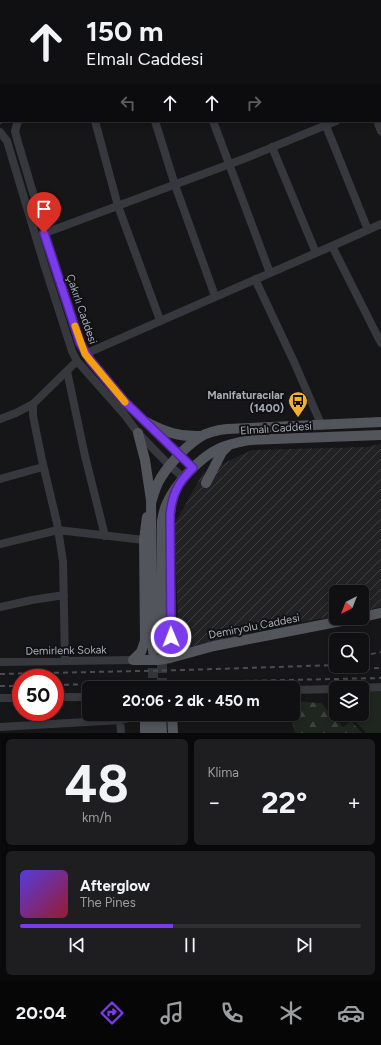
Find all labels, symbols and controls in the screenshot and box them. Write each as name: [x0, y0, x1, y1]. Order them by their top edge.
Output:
text: 150 m: [86, 14, 163, 48]
icon: ahead: [20, 16, 72, 68]
text: Elmalı Caddesi: [86, 48, 203, 70]
icon: left: [117, 92, 139, 114]
icon: ahead: [159, 92, 181, 114]
icon: ahead: [201, 92, 223, 114]
icon: right: [243, 92, 265, 114]
pin: [27, 192, 61, 233]
icon: arrive: [33, 198, 55, 220]
street label: Çakırlı Caddesi: [64, 273, 100, 346]
place label: Manifaturacılar (1400): [207, 389, 285, 415]
bus stop icon: Manifaturacılar (1400): [287, 390, 309, 418]
street label: Elmalı Caddesi: [240, 420, 312, 437]
north arrow: [329, 585, 369, 625]
map controls: [329, 585, 369, 721]
street label: Demiryolu Caddesi: [207, 611, 301, 642]
position arrow: [150, 616, 192, 658]
button: search: [329, 633, 369, 673]
street label: Demirlenk Sokak: [25, 643, 107, 658]
speed limit sign: 50: [12, 669, 64, 721]
button: layers: [329, 681, 369, 721]
text: 20:06 · 2 dk · 450 m: [122, 692, 260, 710]
text: 48: [64, 753, 129, 815]
text: Klima: [208, 765, 239, 780]
text: 22°: [261, 784, 307, 821]
text: −: [208, 789, 221, 816]
text: +: [347, 789, 361, 816]
text: km/h: [82, 810, 112, 825]
text: Afterglow: [80, 877, 150, 895]
text: The Pines: [80, 895, 136, 910]
icon: previous: [66, 934, 88, 956]
icon: pause: [179, 934, 201, 956]
icon: next: [293, 934, 315, 956]
icon: directions: [98, 999, 126, 1027]
icon: music: [158, 999, 186, 1027]
icon: phone: [218, 999, 246, 1027]
icon: climate: [277, 999, 305, 1027]
icon: car: [337, 999, 365, 1027]
text: 20:04: [16, 1002, 66, 1024]

